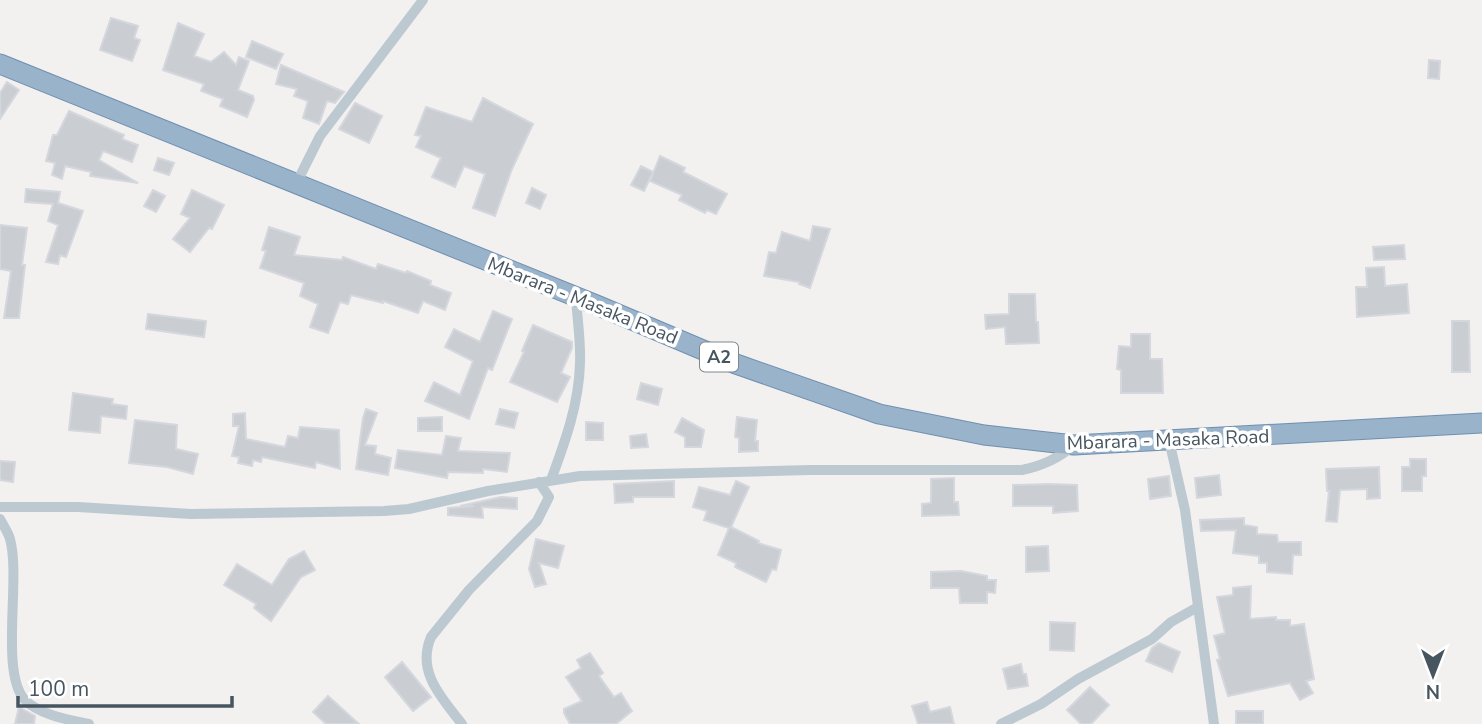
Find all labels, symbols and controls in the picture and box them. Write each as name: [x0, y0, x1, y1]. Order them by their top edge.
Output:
street label: Mbarara - Masaka Road: [484, 251, 682, 351]
road number: A2: [700, 342, 738, 372]
street label: Mbarara - Masaka Road: [1066, 423, 1270, 457]
north arrow: [1398, 640, 1468, 710]
scale bar: [18, 664, 231, 708]
text: 100 m: [28, 675, 89, 703]
text: N: [1426, 678, 1440, 704]

